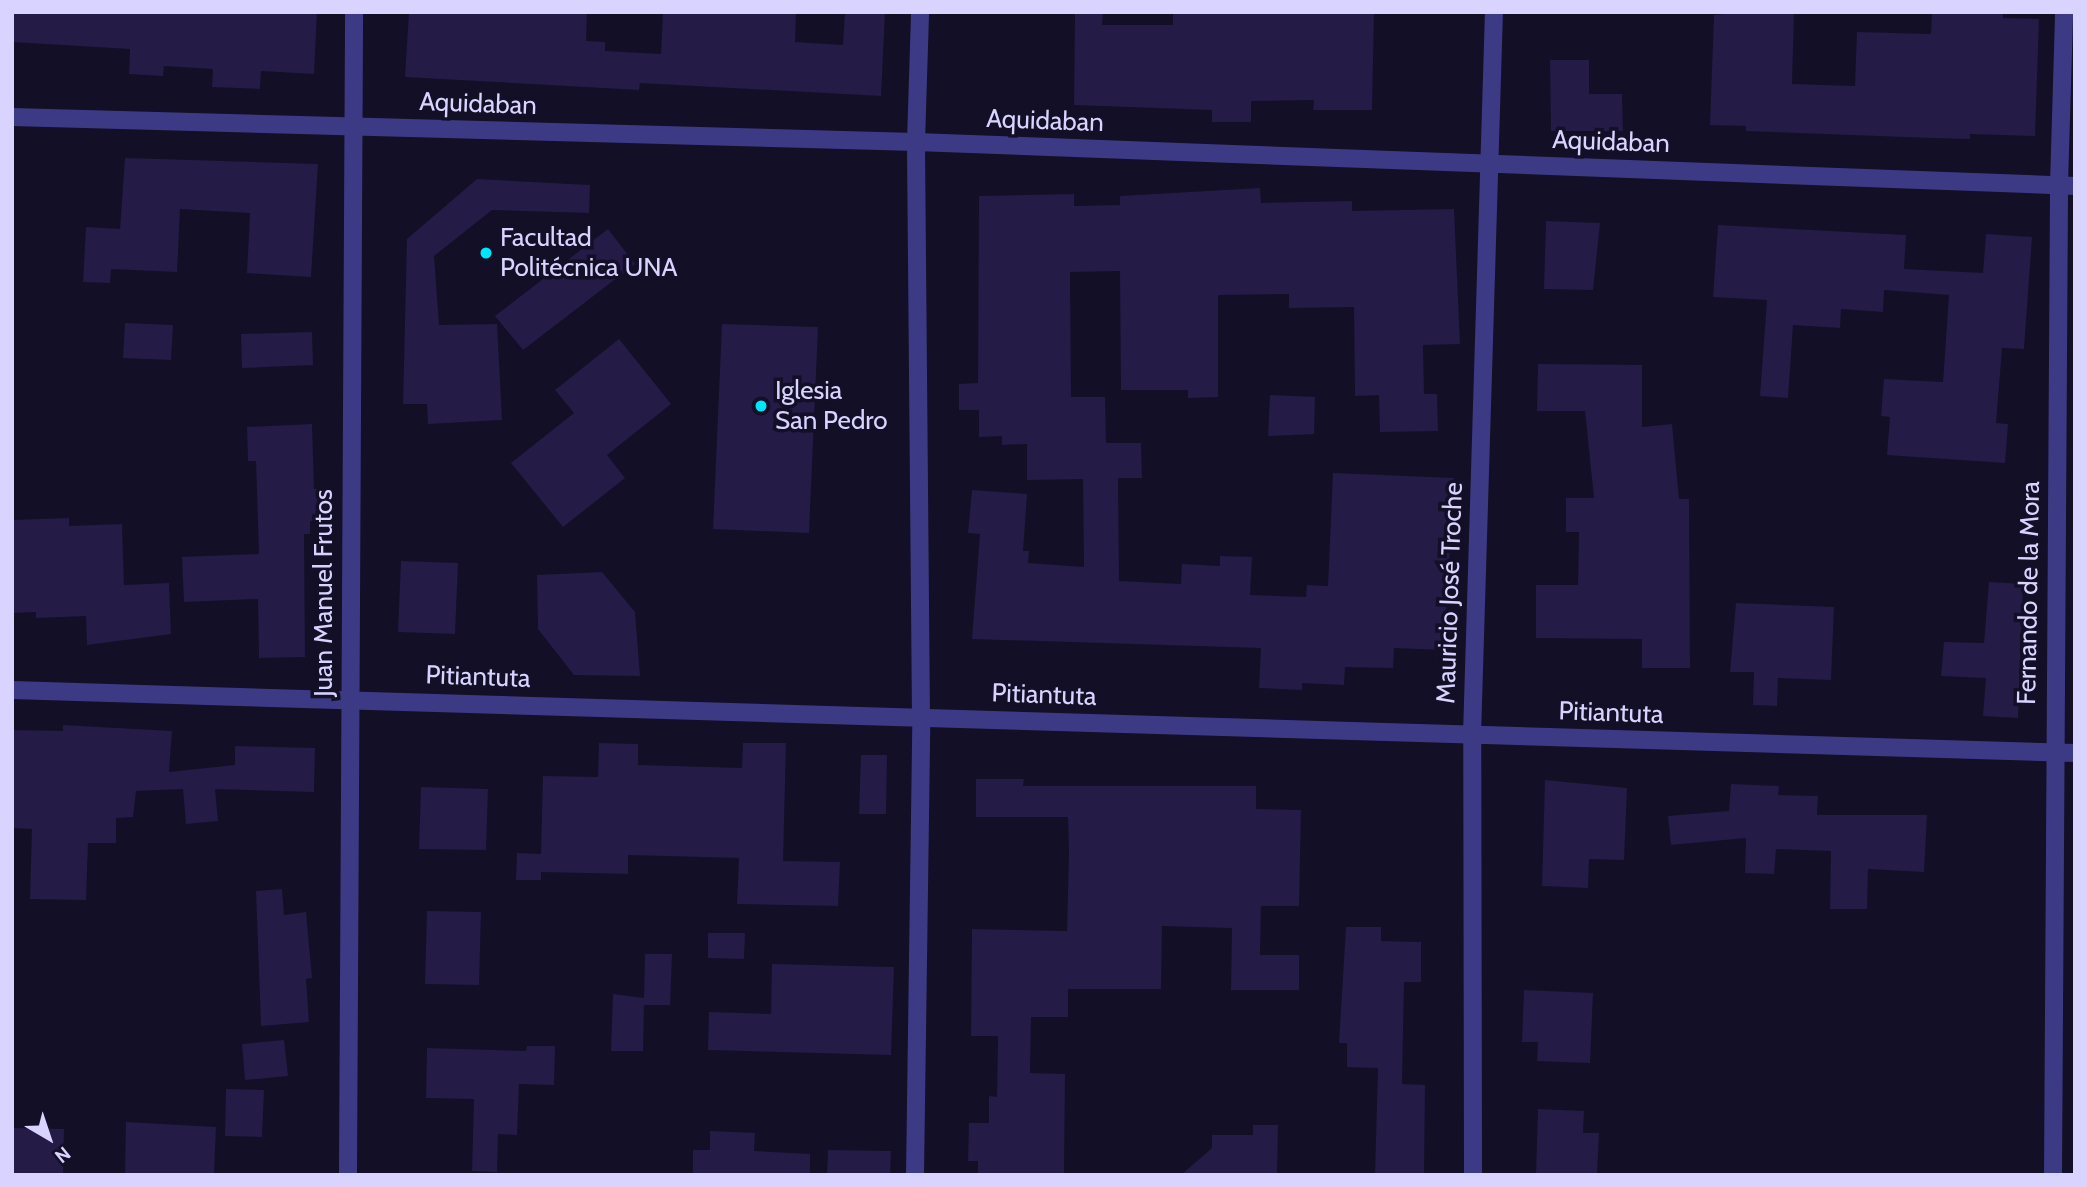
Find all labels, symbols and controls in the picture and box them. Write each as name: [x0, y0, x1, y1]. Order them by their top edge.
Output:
street label: Aquidaban: [419, 86, 537, 122]
street label: Aquidaban: [986, 103, 1104, 139]
street label: Aquidaban: [1552, 124, 1670, 160]
place label: Facultad Politécnica UNA: [500, 222, 678, 284]
marker: Facultad Politécnica UNA: [478, 245, 494, 261]
place label: Iglesia San Pedro: [775, 375, 888, 436]
marker: Iglesia San Pedro: [753, 398, 769, 414]
street label: Fernando de la Mora: [2011, 481, 2047, 705]
street label: Mauricio José Troche: [1431, 482, 1469, 704]
street label: Juan Manuel Frutos: [308, 489, 340, 697]
street label: Pitiantuta: [425, 660, 531, 694]
street label: Pitiantuta: [991, 678, 1097, 712]
street label: Pitiantuta: [1558, 696, 1664, 730]
north arrow: [14, 1103, 84, 1173]
text: N: [50, 1142, 75, 1168]

